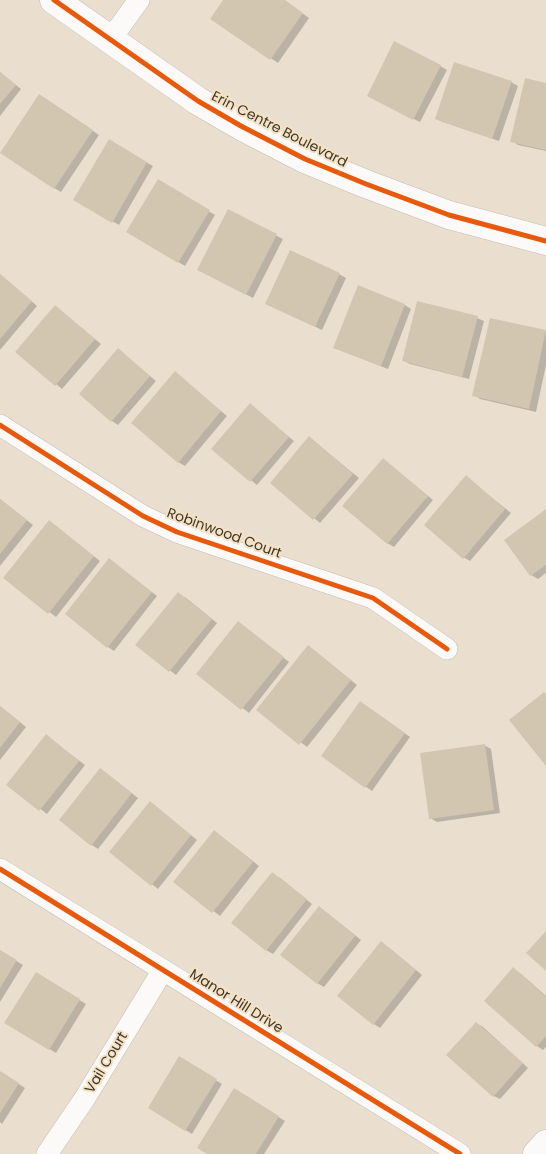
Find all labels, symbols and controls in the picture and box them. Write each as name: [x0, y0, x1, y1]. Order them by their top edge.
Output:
street label: Erin Centre Boulevard: [208, 88, 350, 172]
street label: Robinwood Court: [164, 505, 284, 563]
street label: Manor Hill Drive: [186, 966, 286, 1038]
street label: Vail Court: [82, 1029, 132, 1097]

